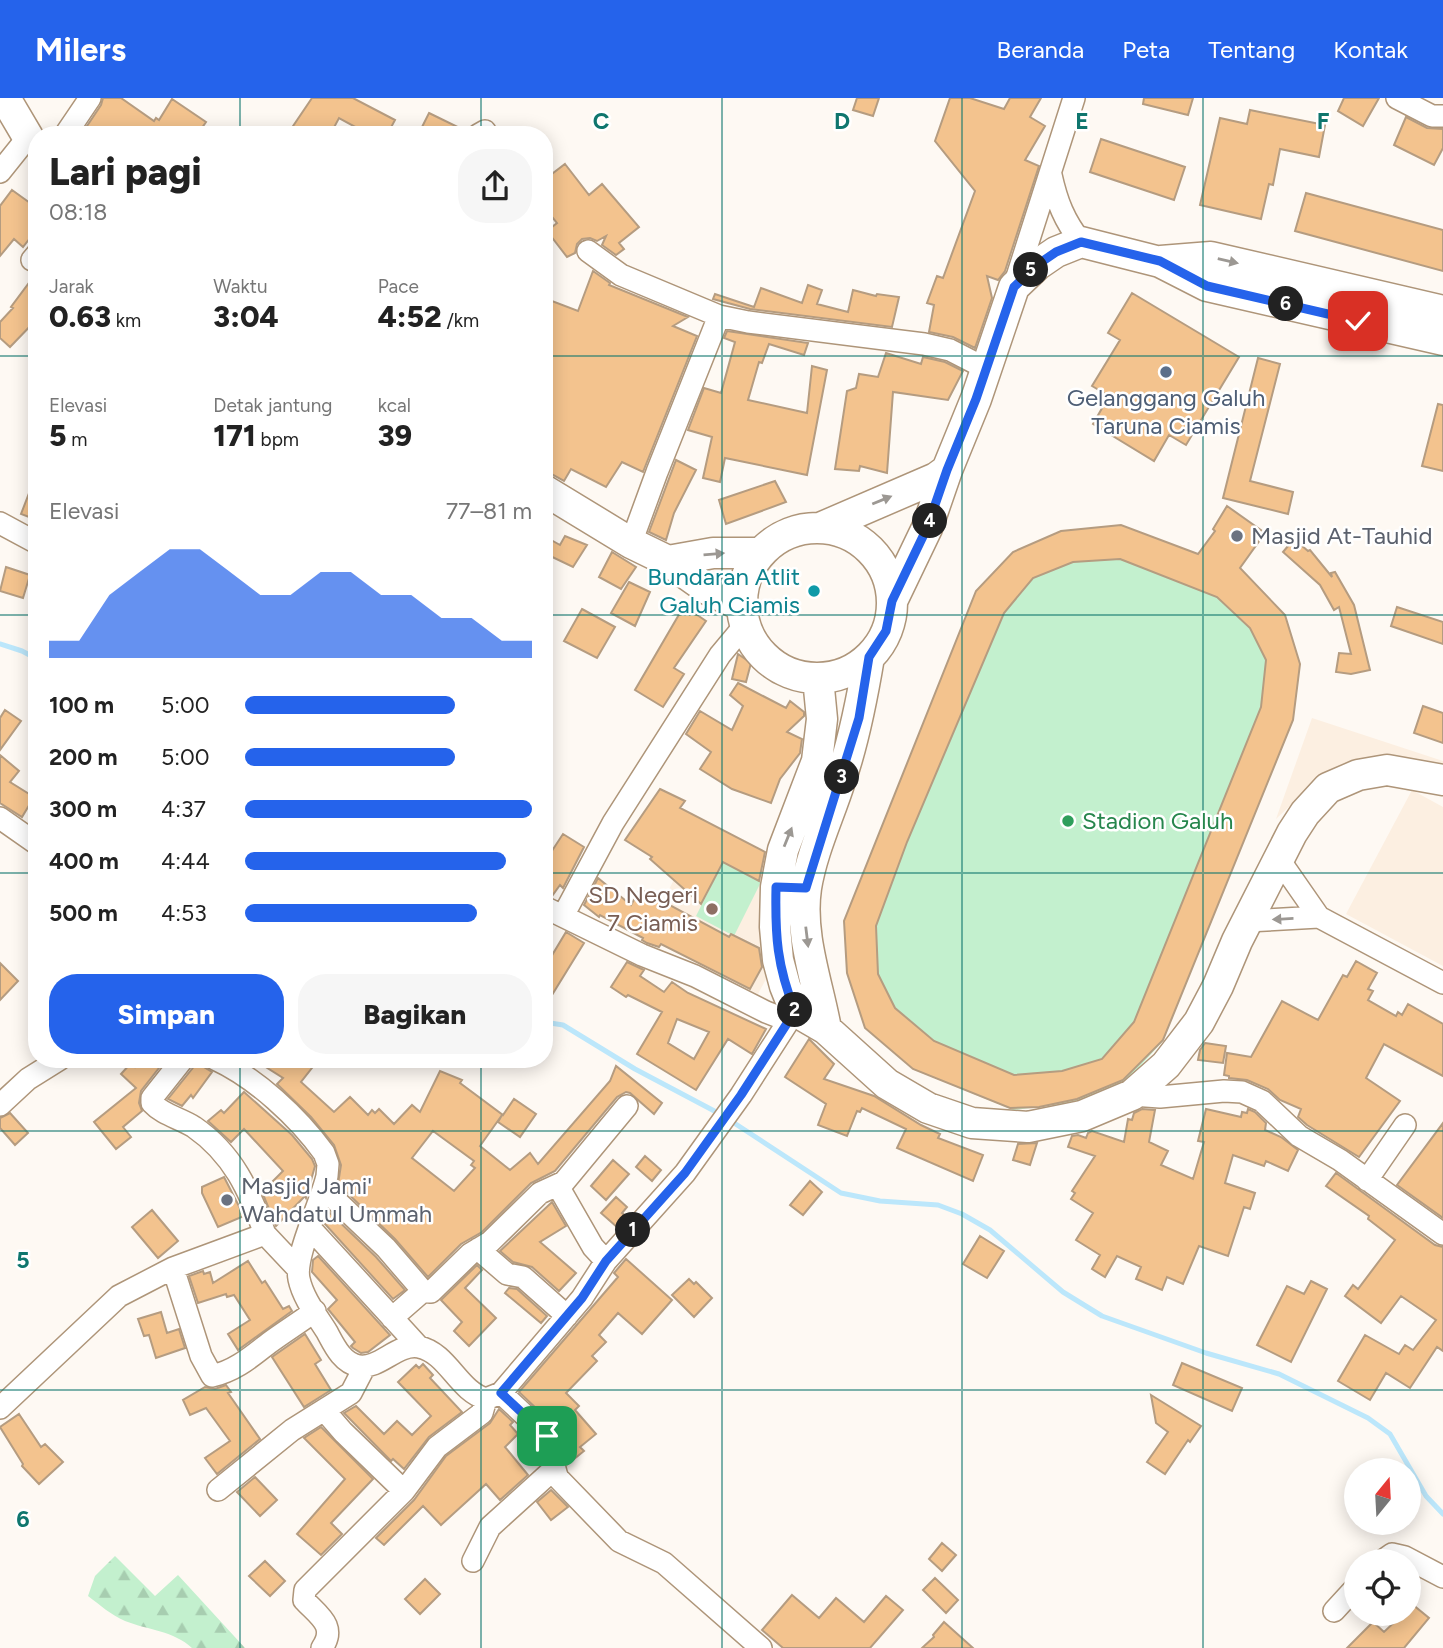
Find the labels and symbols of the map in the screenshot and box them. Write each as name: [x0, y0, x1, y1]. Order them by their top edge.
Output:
text: C: [593, 107, 610, 135]
text: D: [834, 107, 850, 135]
text: E: [1075, 107, 1089, 135]
text: F: [1317, 107, 1330, 135]
pin: 5: [1014, 252, 1048, 288]
one-way arrow: [1217, 256, 1239, 267]
pin: 6: [1268, 286, 1304, 322]
pin: [1328, 291, 1388, 351]
marker: Gelanggang Galuh Taruna Ciamis: [1158, 364, 1174, 380]
place label: Gelanggang Galuh Taruna Ciamis: [1067, 383, 1265, 440]
one-way arrow: [871, 495, 892, 506]
pin: 4: [912, 504, 948, 538]
place label: Masjid At-Tauhid: [1251, 521, 1433, 550]
marker: Masjid At-Tauhid: [1229, 528, 1245, 544]
one-way arrow: [703, 548, 725, 559]
place label: Bundaran Atlit Galuh Ciamis: [647, 562, 800, 619]
marker: Bundaran Atlit Galuh Ciamis: [806, 583, 822, 599]
pin: 3: [824, 760, 860, 794]
place label: Stadion Galuh: [1082, 806, 1233, 835]
marker: Stadion Galuh: [1060, 813, 1076, 829]
one-way arrow: [783, 826, 794, 847]
place label: SD Negeri 7 Ciamis: [588, 880, 698, 937]
marker: SD Negeri 7 Ciamis: [704, 901, 720, 917]
one-way arrow: [1272, 914, 1294, 925]
one-way arrow: [802, 926, 813, 948]
pin: 2: [778, 992, 812, 1028]
place label: Masjid Jami' Wahdatul Ummah: [241, 1171, 432, 1228]
marker: Masjid Jami' Wahdatul Ummah: [219, 1192, 235, 1208]
pin: 1: [616, 1212, 650, 1248]
text: 5: [16, 1246, 30, 1274]
pin: [517, 1406, 577, 1466]
north arrow: [1344, 1458, 1421, 1535]
text: 6: [16, 1505, 30, 1533]

